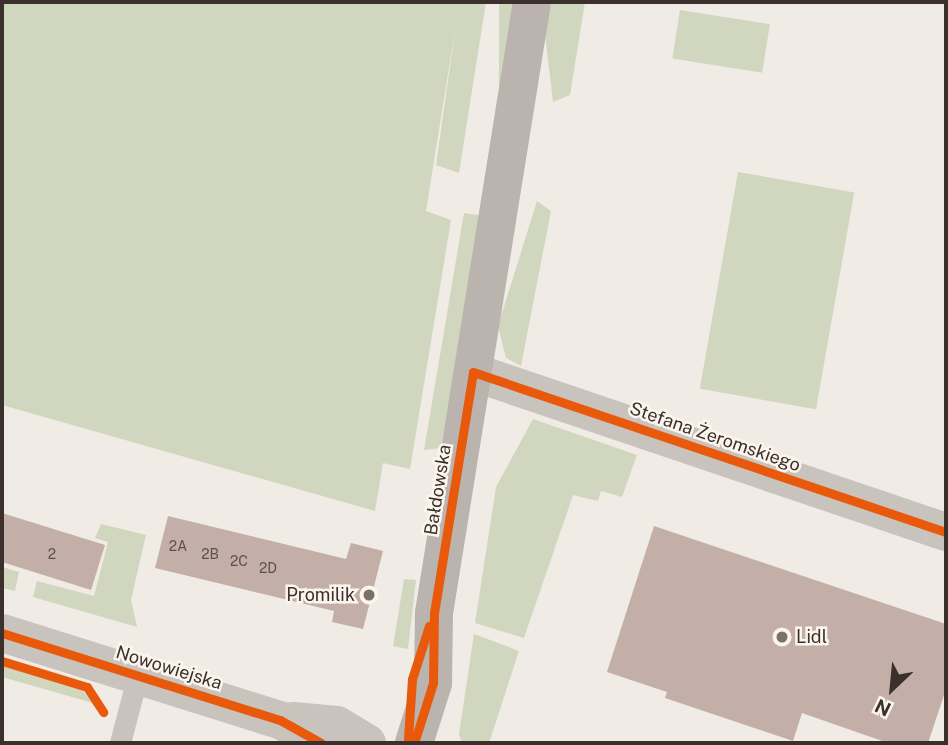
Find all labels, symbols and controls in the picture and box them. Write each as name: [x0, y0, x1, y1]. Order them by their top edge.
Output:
street label: Stefana Żeromskiego: [627, 398, 803, 476]
street label: Bałdowska: [420, 443, 456, 537]
house number: 2A: [169, 538, 187, 554]
house number: 2: [48, 546, 56, 562]
house number: 2B: [201, 546, 219, 562]
house number: 2C: [230, 553, 248, 569]
house number: 2D: [259, 560, 277, 576]
place label: Promilik: [286, 584, 355, 606]
marker: Promilik: [361, 587, 377, 603]
place label: Lidl: [796, 626, 827, 648]
marker: Lidl: [774, 629, 790, 645]
street label: Nowowiejska: [113, 642, 225, 694]
north arrow: [857, 654, 927, 724]
text: N: [871, 695, 894, 721]

